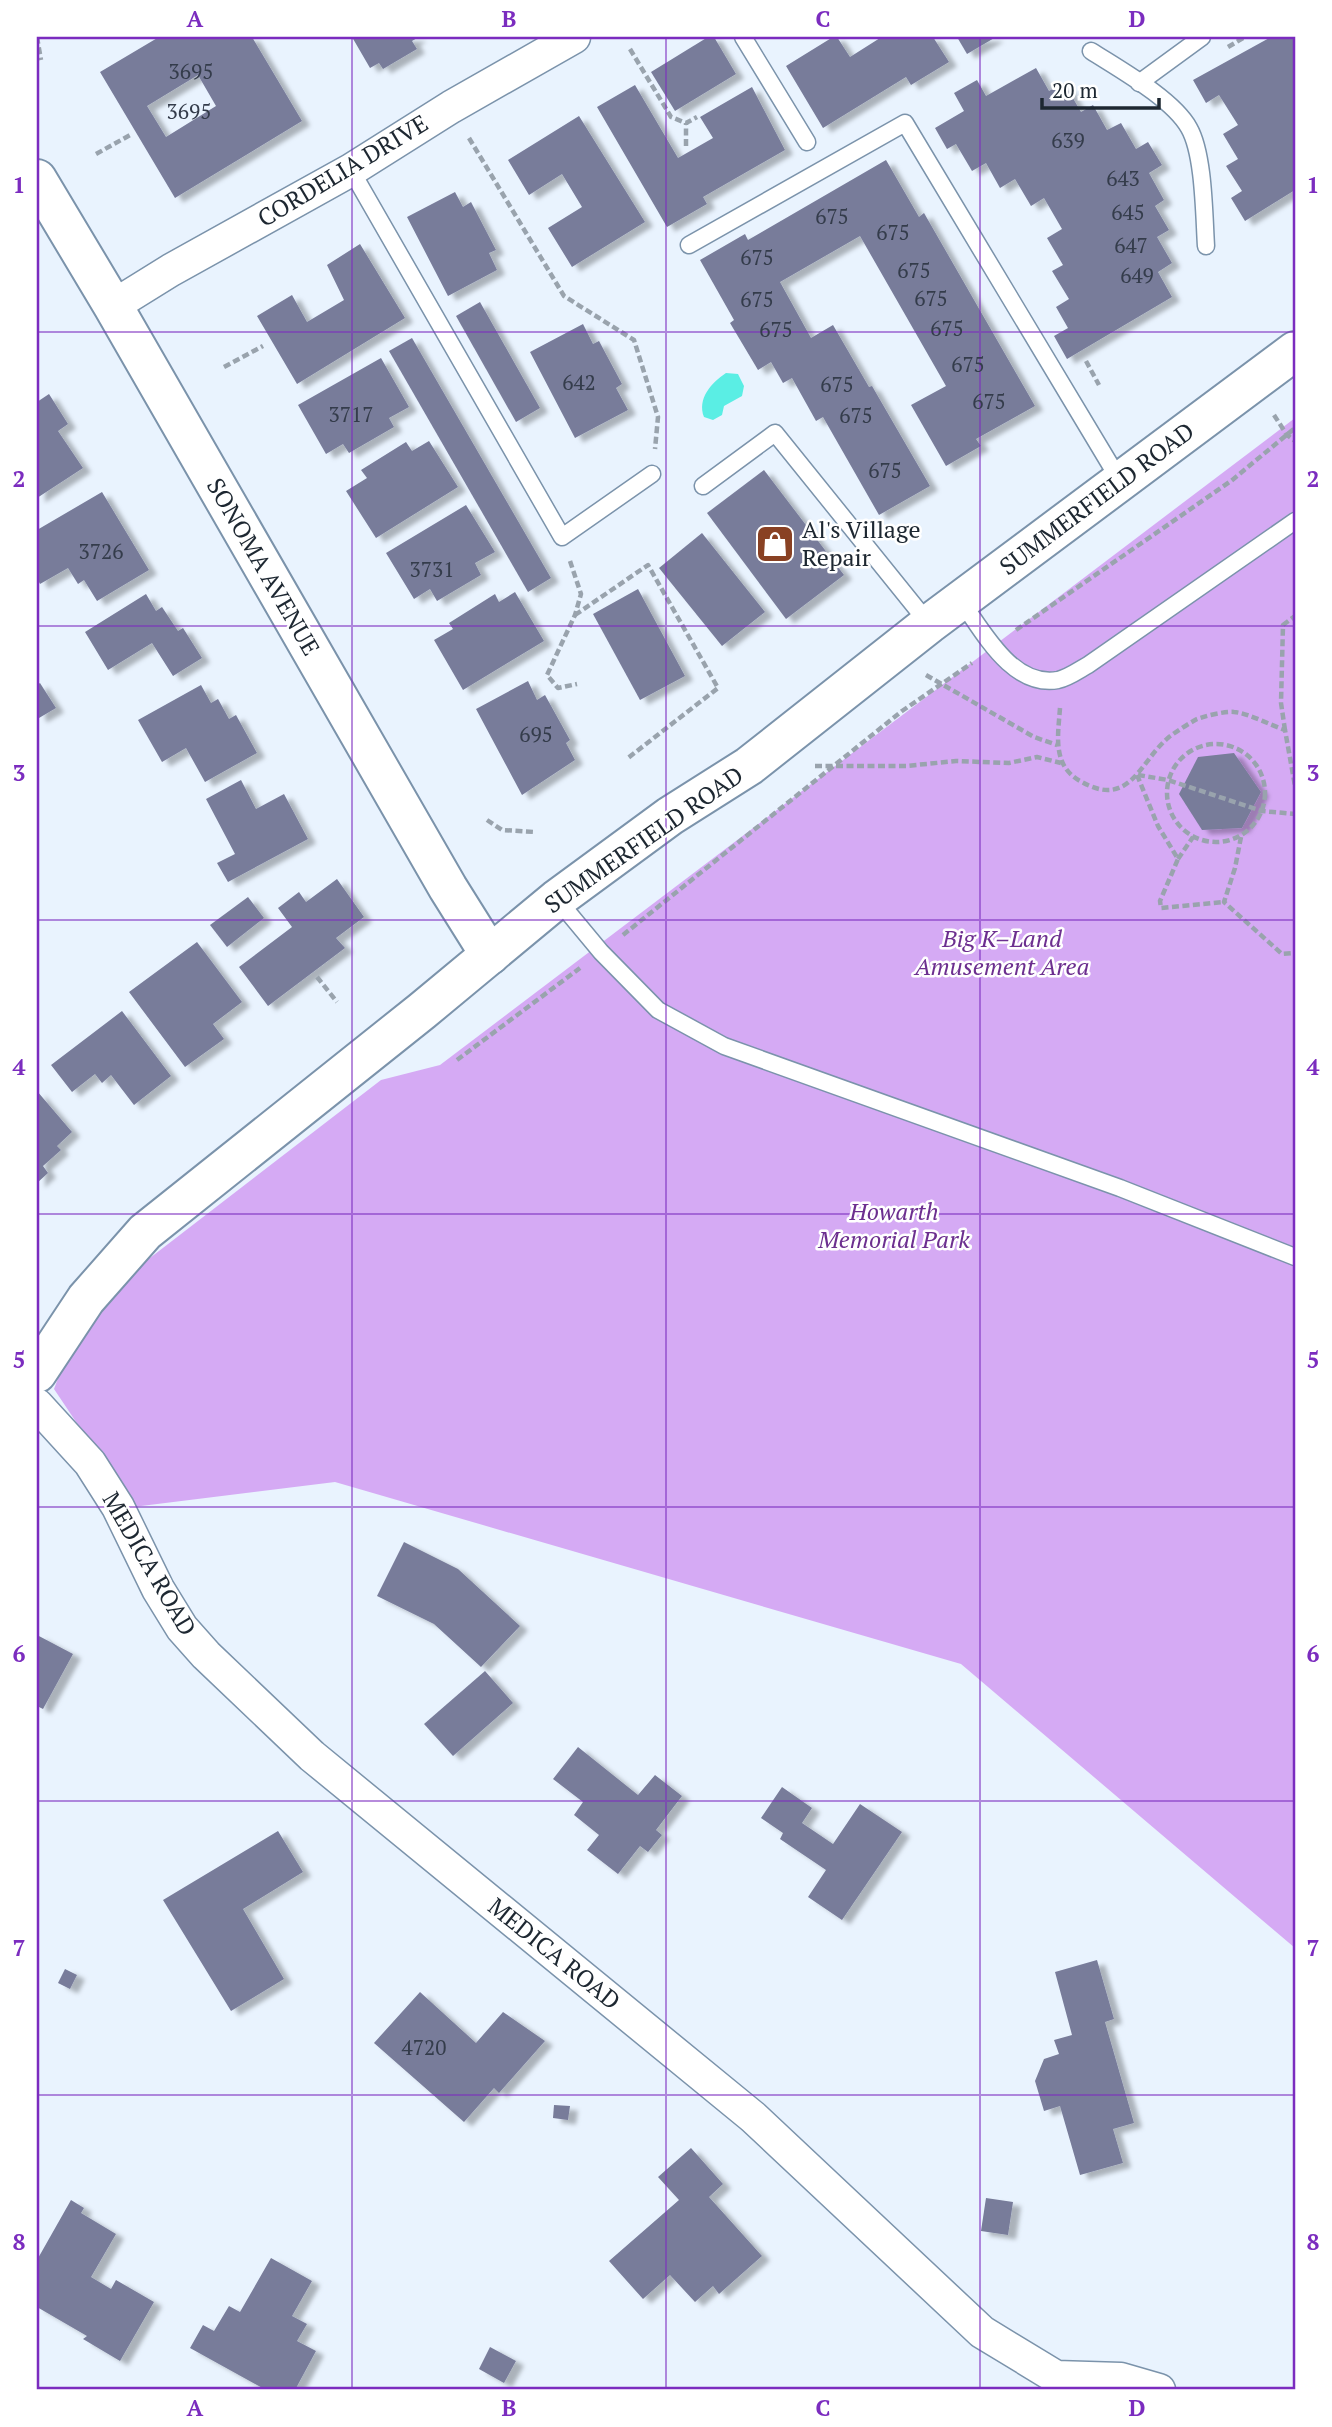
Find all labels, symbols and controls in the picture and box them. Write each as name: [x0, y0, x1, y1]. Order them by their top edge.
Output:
text: A: [187, 3, 204, 34]
text: B: [502, 3, 517, 34]
text: C: [816, 3, 831, 34]
text: D: [1129, 3, 1146, 34]
house number: 3695: [169, 57, 213, 85]
scale bar: [1042, 66, 1159, 110]
text: 20 m: [1052, 76, 1098, 104]
house number: 3695: [167, 97, 211, 125]
street label: CORDELIA DRIVE: [251, 107, 434, 234]
house number: 639: [1051, 126, 1085, 154]
house number: 643: [1106, 164, 1140, 192]
text: 1: [13, 169, 26, 200]
text: 1: [1307, 169, 1320, 200]
house number: 645: [1111, 198, 1145, 226]
house number: 675: [815, 202, 849, 230]
house number: 675: [876, 218, 910, 246]
house number: 647: [1114, 231, 1148, 259]
house number: 675: [740, 243, 774, 271]
house number: 675: [897, 256, 931, 284]
house number: 649: [1120, 261, 1154, 289]
house number: 675: [914, 284, 948, 312]
house number: 675: [740, 285, 774, 313]
house number: 675: [930, 314, 964, 342]
house number: 675: [759, 315, 793, 343]
house number: 675: [951, 350, 985, 378]
house number: 642: [562, 368, 596, 396]
house number: 675: [820, 370, 854, 398]
house number: 675: [972, 387, 1006, 415]
house number: 3717: [329, 400, 373, 428]
house number: 675: [839, 401, 873, 429]
street label: SUMMERFIELD ROAD: [993, 414, 1200, 582]
house number: 675: [868, 456, 902, 484]
text: 2: [13, 463, 26, 494]
text: 2: [1307, 463, 1320, 494]
street label: SONOMA AVENUE: [200, 472, 328, 661]
place label: Al's Village Repair: [802, 513, 921, 573]
shop icon: Al's Village Repair: [754, 523, 796, 565]
house number: 3726: [79, 537, 123, 565]
house number: 3731: [410, 555, 454, 583]
house number: 695: [519, 720, 553, 748]
text: 3: [13, 757, 26, 788]
text: 3: [1307, 757, 1320, 788]
street label: SUMMERFIELD ROAD: [538, 758, 749, 920]
park label: Big K–Land Amusement Area: [913, 922, 1089, 982]
text: 4: [13, 1051, 26, 1082]
text: 4: [1307, 1051, 1320, 1082]
park label: Howarth Memorial Park: [817, 1195, 970, 1255]
text: 5: [13, 1344, 26, 1375]
text: 5: [1307, 1344, 1320, 1375]
street label: MEDICA ROAD: [96, 1486, 204, 1641]
text: 6: [13, 1638, 26, 1669]
text: 6: [1307, 1638, 1320, 1669]
street label: MEDICA ROAD: [482, 1890, 627, 2016]
text: 7: [13, 1932, 26, 1963]
text: 7: [1307, 1932, 1320, 1963]
house number: 4720: [402, 2033, 446, 2061]
text: 8: [13, 2226, 26, 2257]
text: 8: [1307, 2226, 1320, 2257]
text: A: [187, 2392, 204, 2423]
text: B: [502, 2392, 517, 2423]
text: C: [816, 2392, 831, 2423]
text: D: [1129, 2392, 1146, 2423]

